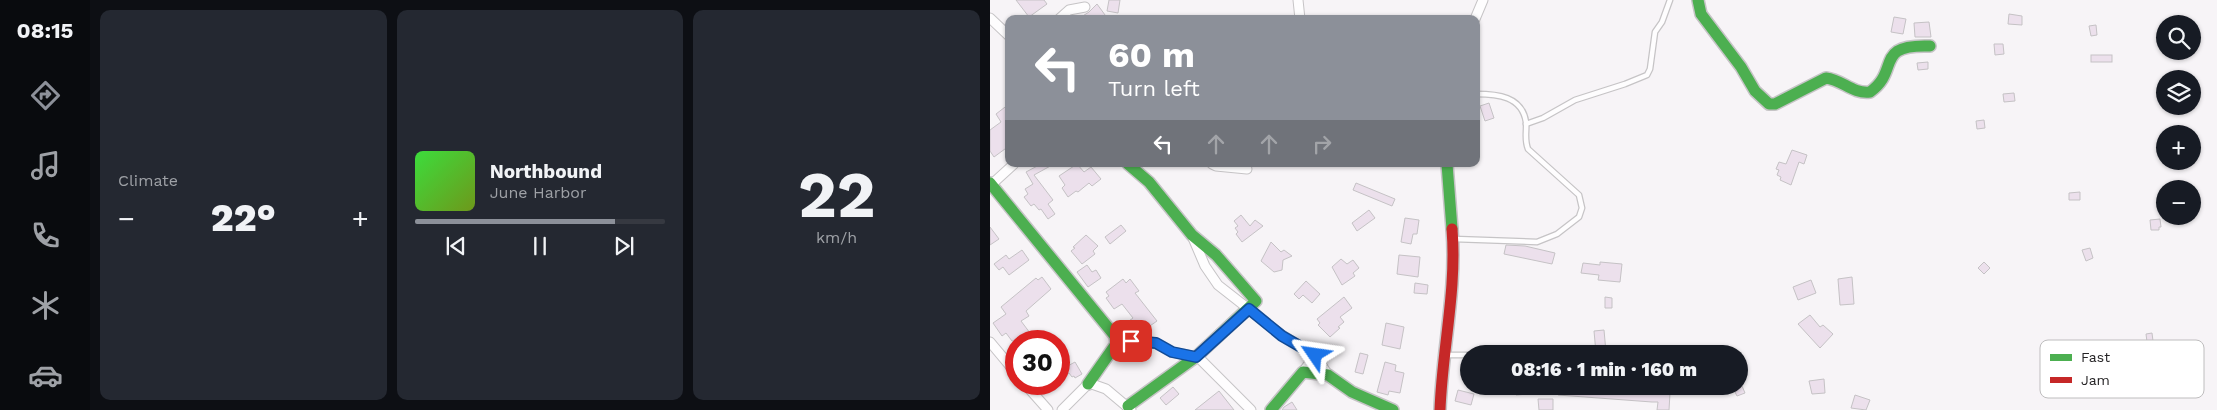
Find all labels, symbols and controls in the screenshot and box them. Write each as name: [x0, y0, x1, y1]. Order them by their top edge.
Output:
map controls: [2156, 15, 2201, 225]
button: search: [2156, 15, 2201, 60]
text: 08:15: [17, 18, 73, 43]
text: 60 m: [1108, 34, 1195, 76]
icon: left: [1025, 35, 1090, 100]
button: layers: [2156, 70, 2201, 115]
text: Turn left: [1108, 76, 1200, 101]
icon: directions: [28, 78, 63, 113]
button: +: [2156, 125, 2201, 170]
icon: left: [1149, 130, 1177, 158]
icon: ahead: [1202, 130, 1230, 158]
icon: ahead: [1255, 130, 1283, 158]
icon: right: [1308, 130, 1336, 158]
icon: music: [28, 148, 63, 183]
text: 22: [798, 157, 875, 233]
text: Northbound: [490, 160, 602, 183]
text: Climate: [118, 171, 178, 190]
button: −: [2156, 180, 2201, 225]
text: June Harbor: [490, 183, 586, 202]
text: 22°: [211, 196, 276, 240]
text: −: [118, 202, 135, 235]
text: +: [352, 202, 369, 235]
icon: phone: [28, 218, 63, 253]
text: km/h: [816, 228, 857, 247]
icon: previous: [442, 232, 470, 260]
icon: pause: [526, 232, 554, 260]
icon: next: [610, 232, 638, 260]
icon: climate: [28, 288, 63, 323]
pin: [1110, 320, 1152, 362]
icon: arrive: [1117, 327, 1145, 355]
position arrow: [1288, 328, 1340, 380]
speed limit sign: 30: [1005, 330, 1070, 395]
legend: [2040, 340, 2204, 398]
text: Fast: [2081, 349, 2110, 365]
icon: car: [28, 358, 63, 393]
text: 08:16 · 1 min · 160 m: [1511, 358, 1697, 381]
text: Jam: [2081, 372, 2110, 388]

